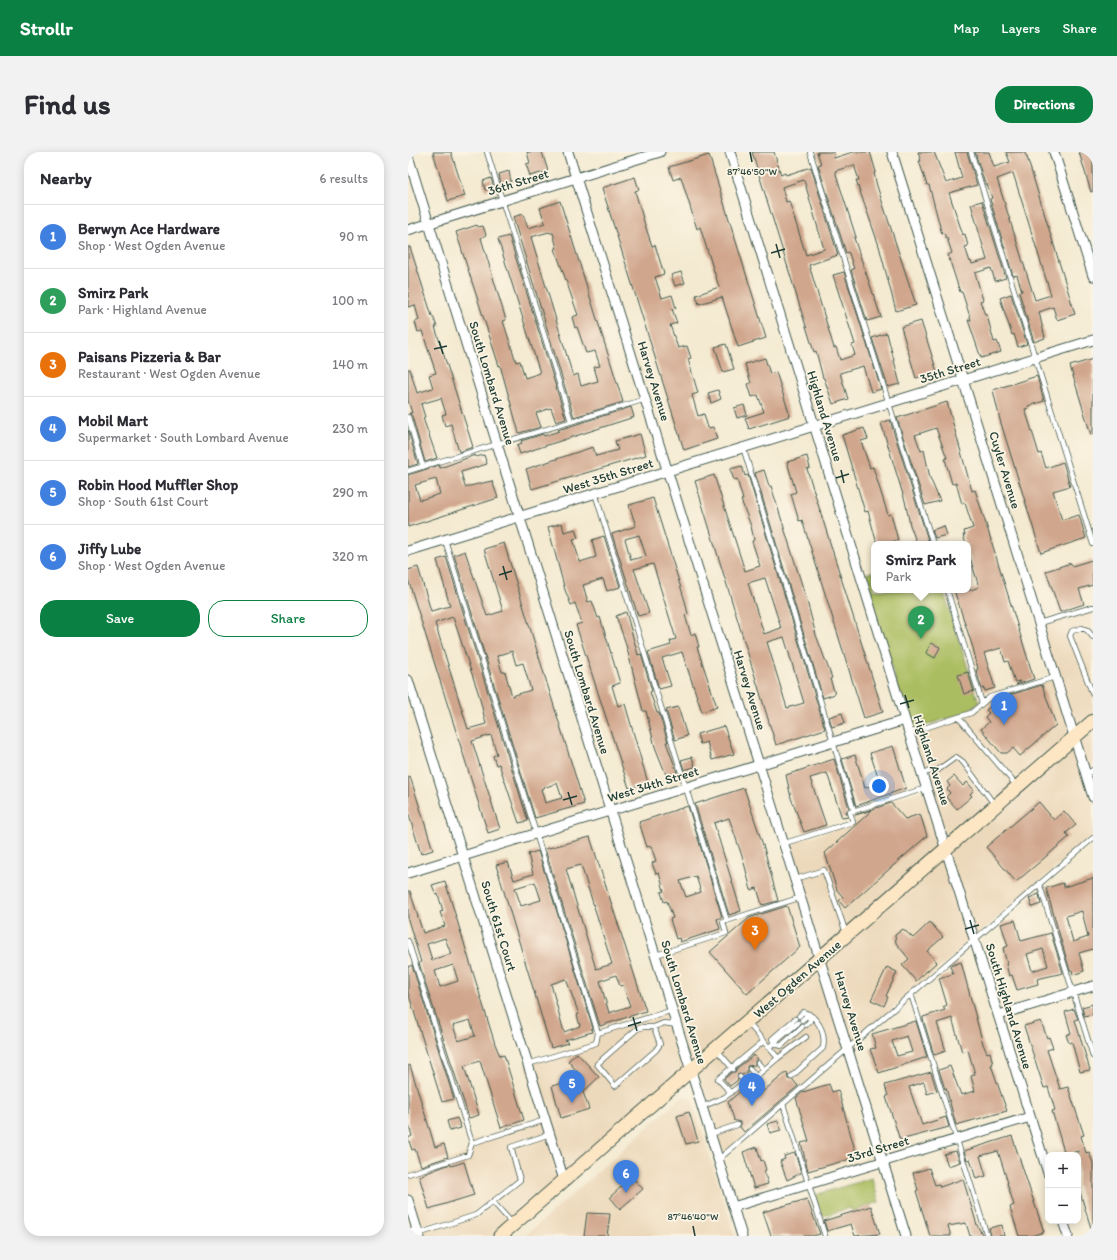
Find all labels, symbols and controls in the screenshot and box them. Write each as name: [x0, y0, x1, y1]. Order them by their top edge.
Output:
text: Strollr: [20, 17, 73, 40]
text: Map: [954, 20, 979, 37]
text: Layers: [1001, 20, 1040, 37]
text: Share: [1062, 20, 1097, 37]
button: Directions: [995, 86, 1093, 123]
text: Find us: [24, 87, 111, 121]
text: 87°46'50"W: [727, 165, 778, 178]
street label: 36th Street: [486, 166, 550, 198]
text: Nearby: [40, 168, 92, 188]
text: 6 results: [320, 171, 368, 186]
text: Berwyn Ace Hardware: [78, 220, 220, 238]
text: 1: [50, 229, 56, 244]
text: 90 m: [339, 229, 368, 244]
text: Shop · West Ogden Avenue: [78, 238, 225, 253]
text: Smirz Park: [78, 284, 148, 302]
text: 2: [50, 293, 56, 308]
text: 100 m: [332, 293, 368, 308]
text: Park · Highland Avenue: [78, 302, 207, 317]
street label: South Lombard Avenue: [466, 319, 518, 447]
street label: Harvey Avenue: [635, 339, 673, 423]
text: Paisans Pizzeria & Bar: [78, 348, 221, 366]
street label: 35th Street: [918, 354, 982, 386]
text: 3: [49, 357, 57, 372]
text: 140 m: [332, 357, 368, 372]
text: Restaurant · West Ogden Avenue: [78, 366, 260, 381]
street label: Highland Avenue: [804, 369, 846, 463]
text: Mobil Mart: [78, 412, 148, 430]
text: 4: [49, 421, 57, 436]
text: 230 m: [332, 421, 368, 436]
text: Supermarket · South Lombard Avenue: [78, 430, 289, 445]
street label: Cuyler Avenue: [986, 430, 1024, 510]
street label: West 35th Street: [561, 455, 655, 497]
text: Robin Hood Muffler Shop: [78, 476, 238, 494]
text: 5: [50, 485, 56, 500]
text: 290 m: [332, 485, 368, 500]
text: Shop · South 61st Court: [78, 494, 208, 509]
text: Jiffy Lube: [78, 540, 141, 558]
popup: [871, 541, 971, 593]
text: 6: [50, 549, 56, 564]
text: 320 m: [332, 549, 368, 564]
text: Smirz Park: [886, 551, 956, 569]
text: Shop · West Ogden Avenue: [78, 558, 225, 573]
text: Park: [886, 569, 911, 584]
button: Save: [40, 600, 200, 637]
button: Share: [208, 600, 368, 637]
pin: 2: [908, 606, 934, 639]
street label: South Lombard Avenue: [561, 628, 613, 756]
street label: Harvey Avenue: [731, 648, 769, 732]
pin: 1: [991, 692, 1017, 725]
street label: Highland Avenue: [910, 713, 954, 807]
street label: West 34th Street: [606, 763, 701, 805]
your location: [869, 776, 889, 796]
street label: South 61st Court: [478, 879, 520, 973]
pin: 3: [742, 917, 768, 950]
street label: West Ogden Avenue: [750, 937, 844, 1021]
street label: South Lombard Avenue: [658, 938, 710, 1066]
street label: South Highland Avenue: [983, 941, 1035, 1071]
street label: Harvey Avenue: [832, 969, 870, 1053]
pin: 5: [559, 1070, 585, 1103]
pin: 4: [739, 1073, 765, 1106]
street label: 33rd Street: [845, 1132, 911, 1166]
map controls: [1045, 1152, 1081, 1224]
button: +: [1045, 1152, 1081, 1188]
pin: 6: [613, 1160, 639, 1193]
button: −: [1045, 1188, 1081, 1224]
text: 87°46'40"W: [668, 1210, 719, 1223]

